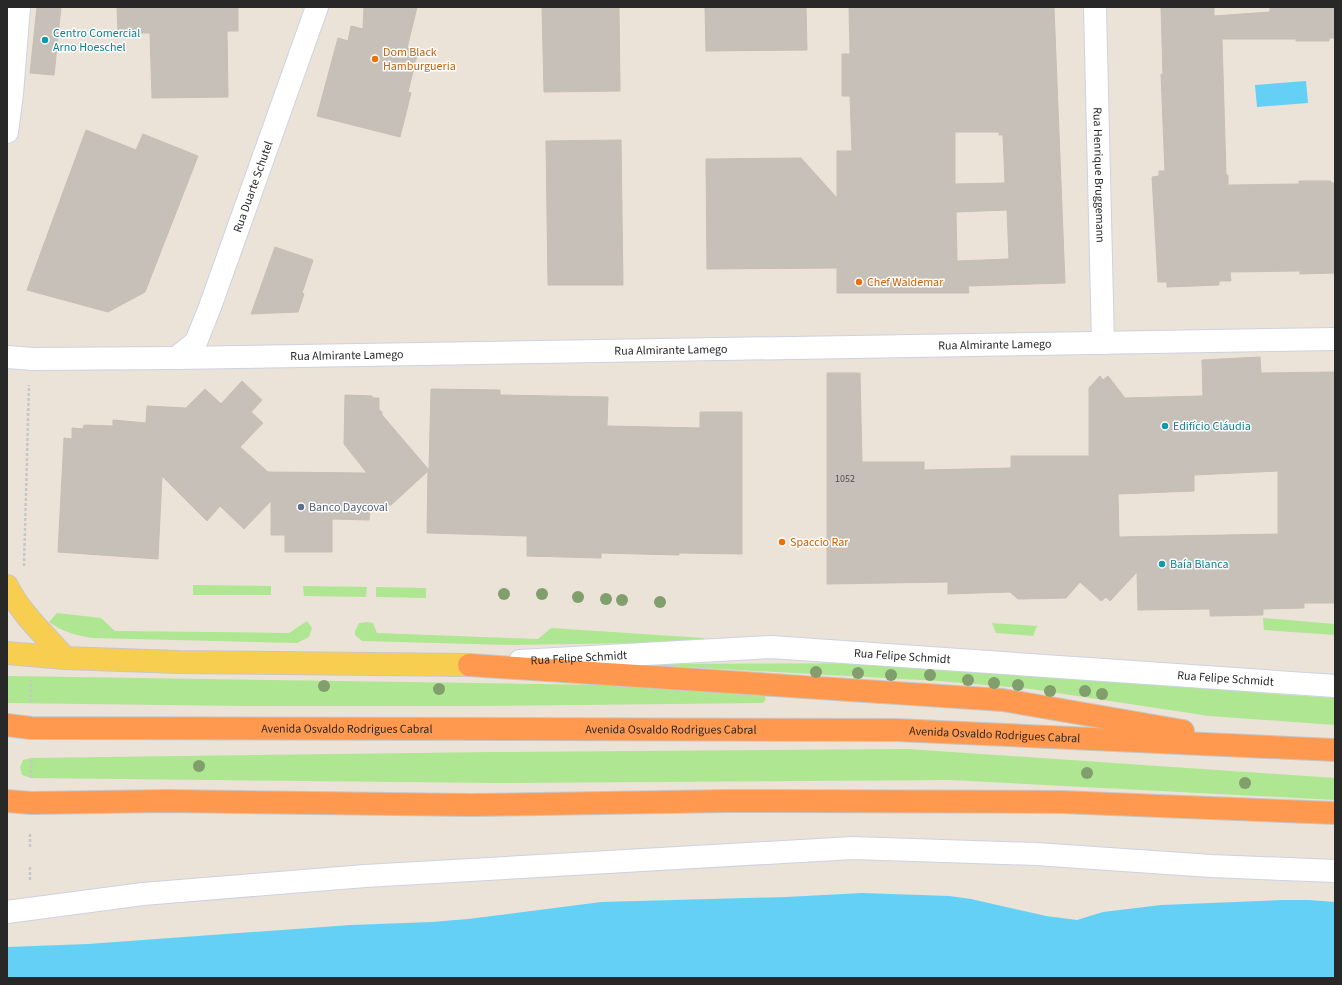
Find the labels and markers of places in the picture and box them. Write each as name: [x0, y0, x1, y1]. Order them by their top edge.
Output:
place label: Centro Comercial Arno Hoeschel: [53, 25, 140, 56]
marker: Centro Comercial Arno Hoeschel: [40, 35, 50, 45]
place label: Dom Black Hamburgueria: [383, 44, 456, 75]
marker: Dom Black Hamburgueria: [370, 54, 380, 64]
place label: Chef Waldemar: [867, 274, 944, 291]
marker: Chef Waldemar: [854, 277, 864, 287]
place label: Edifício Cláudia: [1173, 418, 1251, 435]
marker: Edifício Cláudia: [1160, 421, 1170, 431]
place label: Banco Daycoval: [309, 499, 388, 516]
marker: Banco Daycoval: [296, 502, 306, 512]
place label: Spaccio Rar: [790, 534, 849, 551]
marker: Spaccio Rar: [777, 537, 787, 547]
place label: Baía Blanca: [1170, 556, 1229, 573]
marker: Baía Blanca: [1157, 559, 1167, 569]

